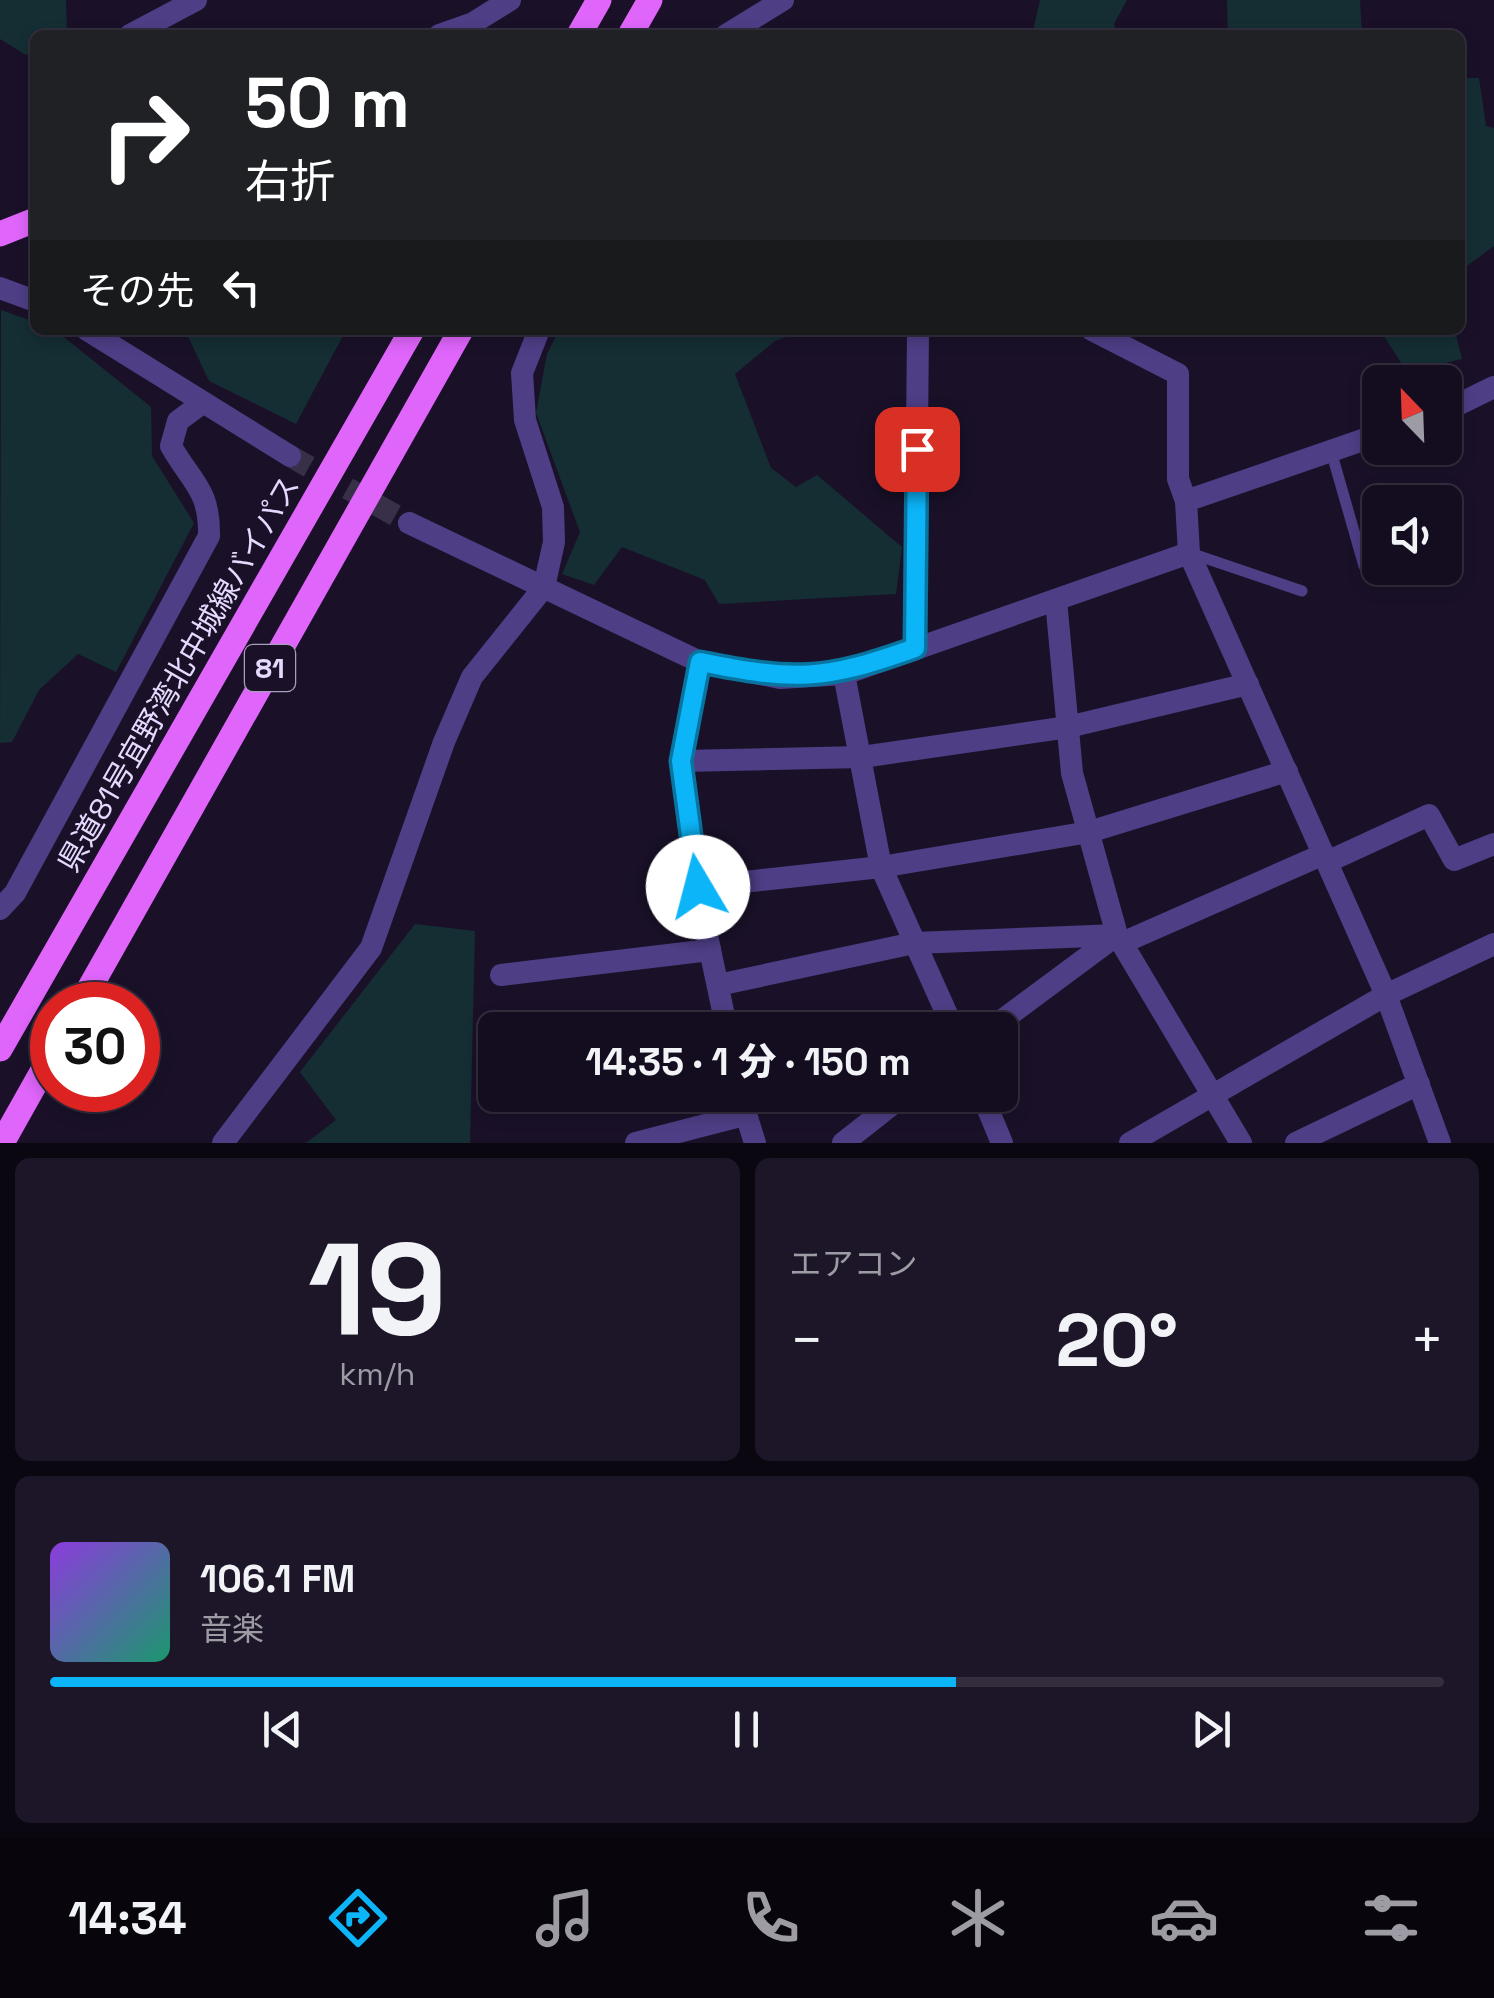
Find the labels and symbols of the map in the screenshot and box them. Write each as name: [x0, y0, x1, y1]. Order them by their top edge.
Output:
north arrow: [1362, 365, 1462, 465]
pin: [875, 407, 960, 492]
street label: 県道81号宜野湾北中城線バイパス: [49, 469, 308, 879]
road number: 81: [245, 645, 295, 691]
position arrow: [646, 835, 750, 939]
speed limit sign: 30: [30, 982, 160, 1112]

